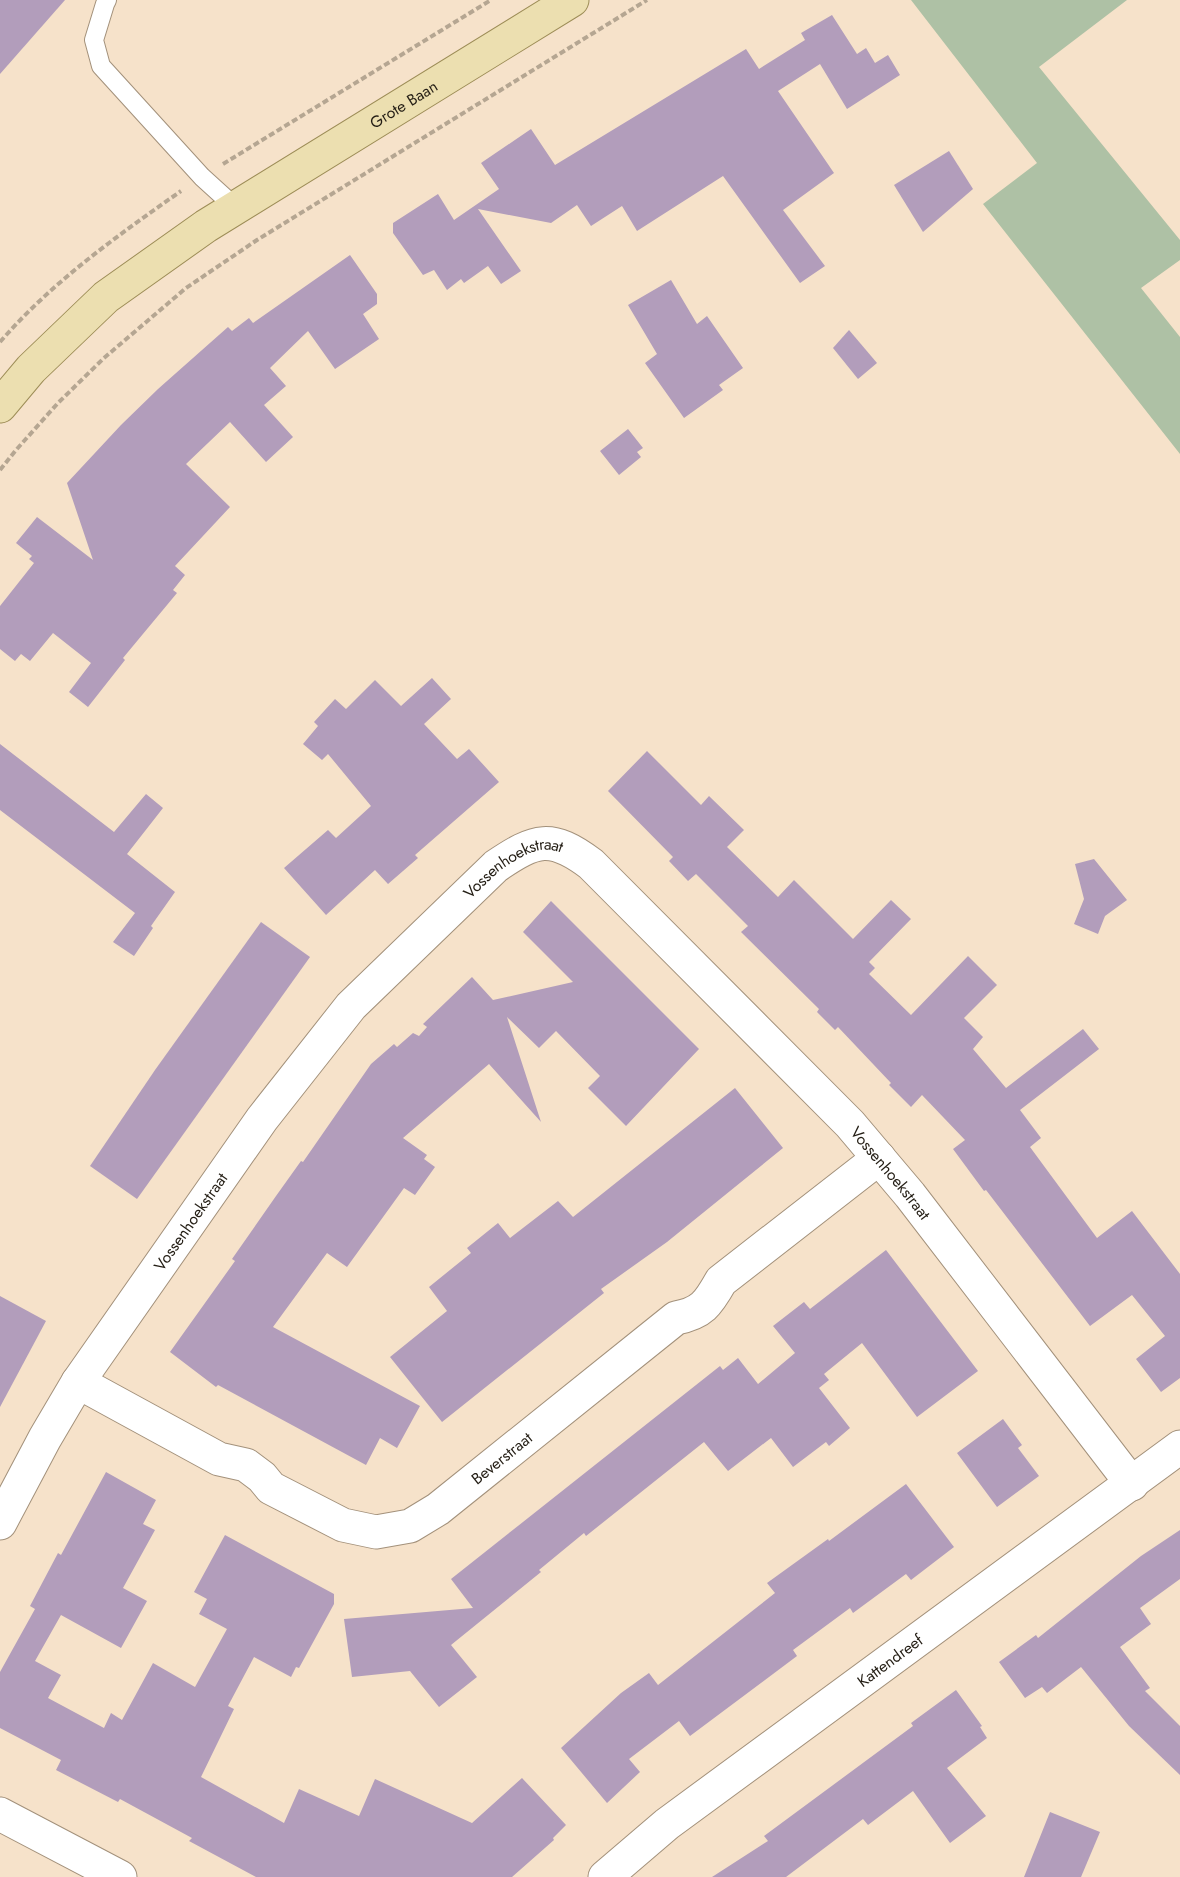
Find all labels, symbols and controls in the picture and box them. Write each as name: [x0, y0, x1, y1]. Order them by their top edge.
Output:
street label: Grote Baan: [365, 75, 442, 134]
street label: Vossenhoekstraat: [458, 832, 567, 904]
street label: Vossenhoekstraat: [845, 1122, 936, 1225]
street label: Vossenhoekstraat: [148, 1168, 233, 1276]
street label: Beverstraat: [466, 1427, 537, 1490]
street label: Kattendreef: [852, 1629, 928, 1693]

